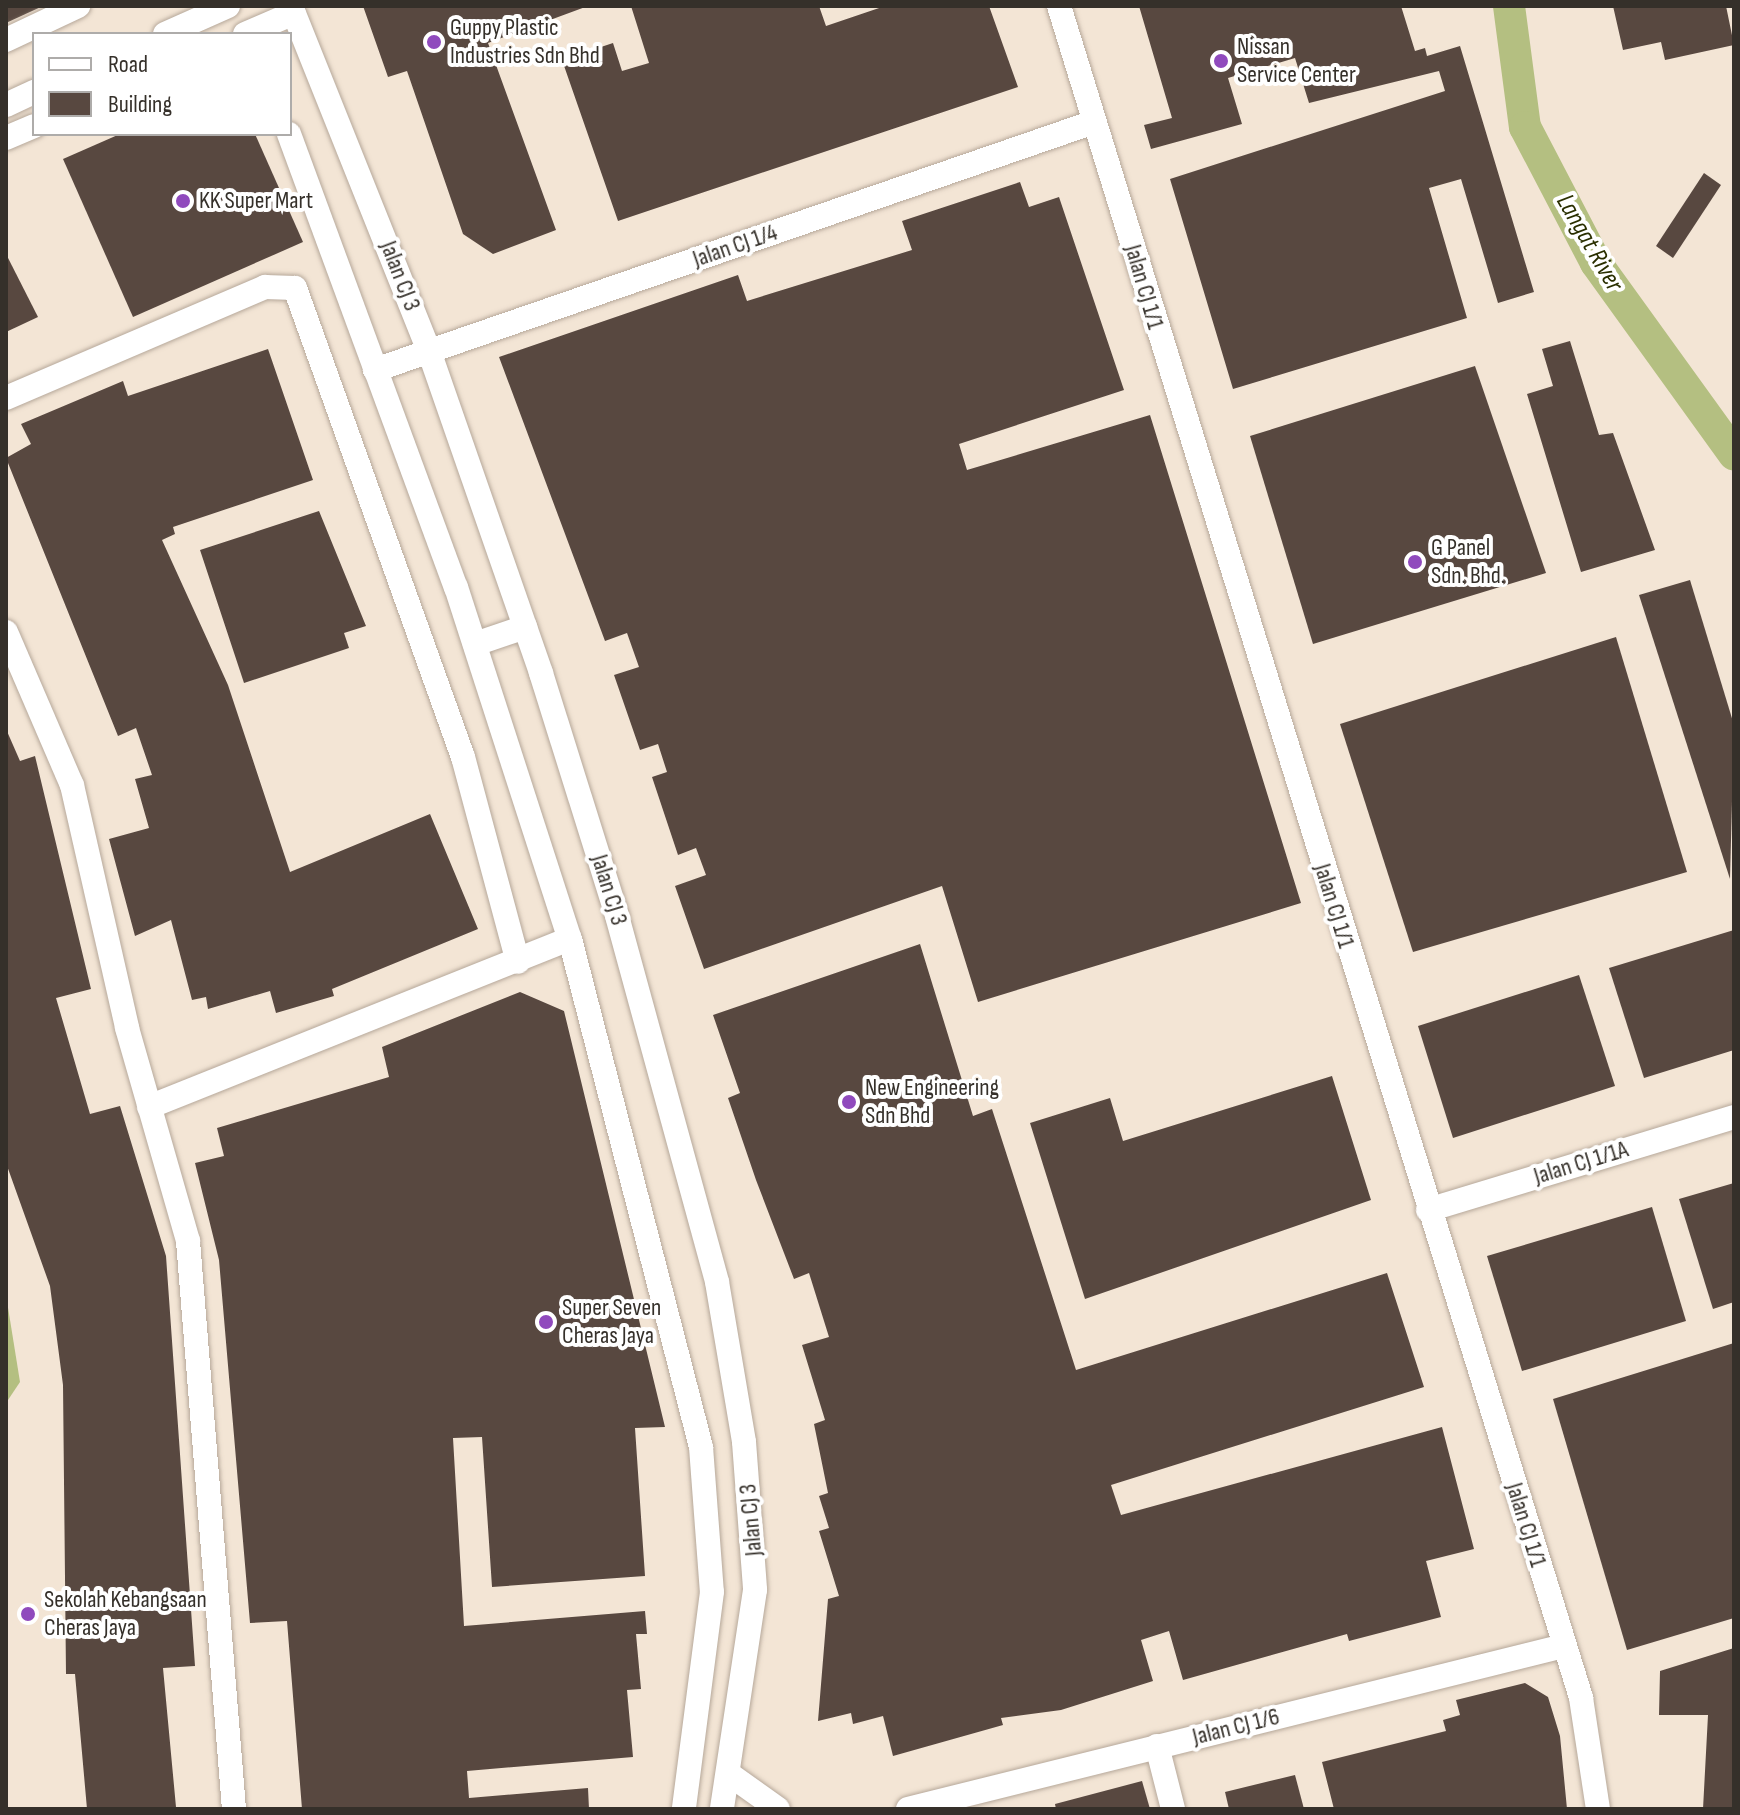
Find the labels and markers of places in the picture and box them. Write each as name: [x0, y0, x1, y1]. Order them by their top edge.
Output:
place label: Guppy Plastic Industries Sdn Bhd: [450, 14, 600, 70]
marker: Guppy Plastic Industries Sdn Bhd: [425, 33, 443, 51]
place label: Nissan Service Center: [1237, 33, 1356, 89]
marker: Nissan Service Center: [1212, 52, 1230, 70]
place label: KK Super Mart: [199, 187, 313, 215]
marker: KK Super Mart: [174, 192, 192, 210]
place label: G Panel Sdn. Bhd.: [1431, 534, 1505, 590]
marker: G Panel Sdn. Bhd.: [1406, 553, 1424, 571]
place label: New Engineering Sdn Bhd: [865, 1074, 999, 1130]
marker: New Engineering Sdn Bhd: [840, 1093, 858, 1111]
place label: Super Seven Cheras Jaya: [562, 1294, 661, 1350]
marker: Super Seven Cheras Jaya: [537, 1313, 555, 1331]
place label: Sekolah Kebangsaan Cheras Jaya: [44, 1586, 207, 1642]
marker: Sekolah Kebangsaan Cheras Jaya: [19, 1605, 37, 1623]

